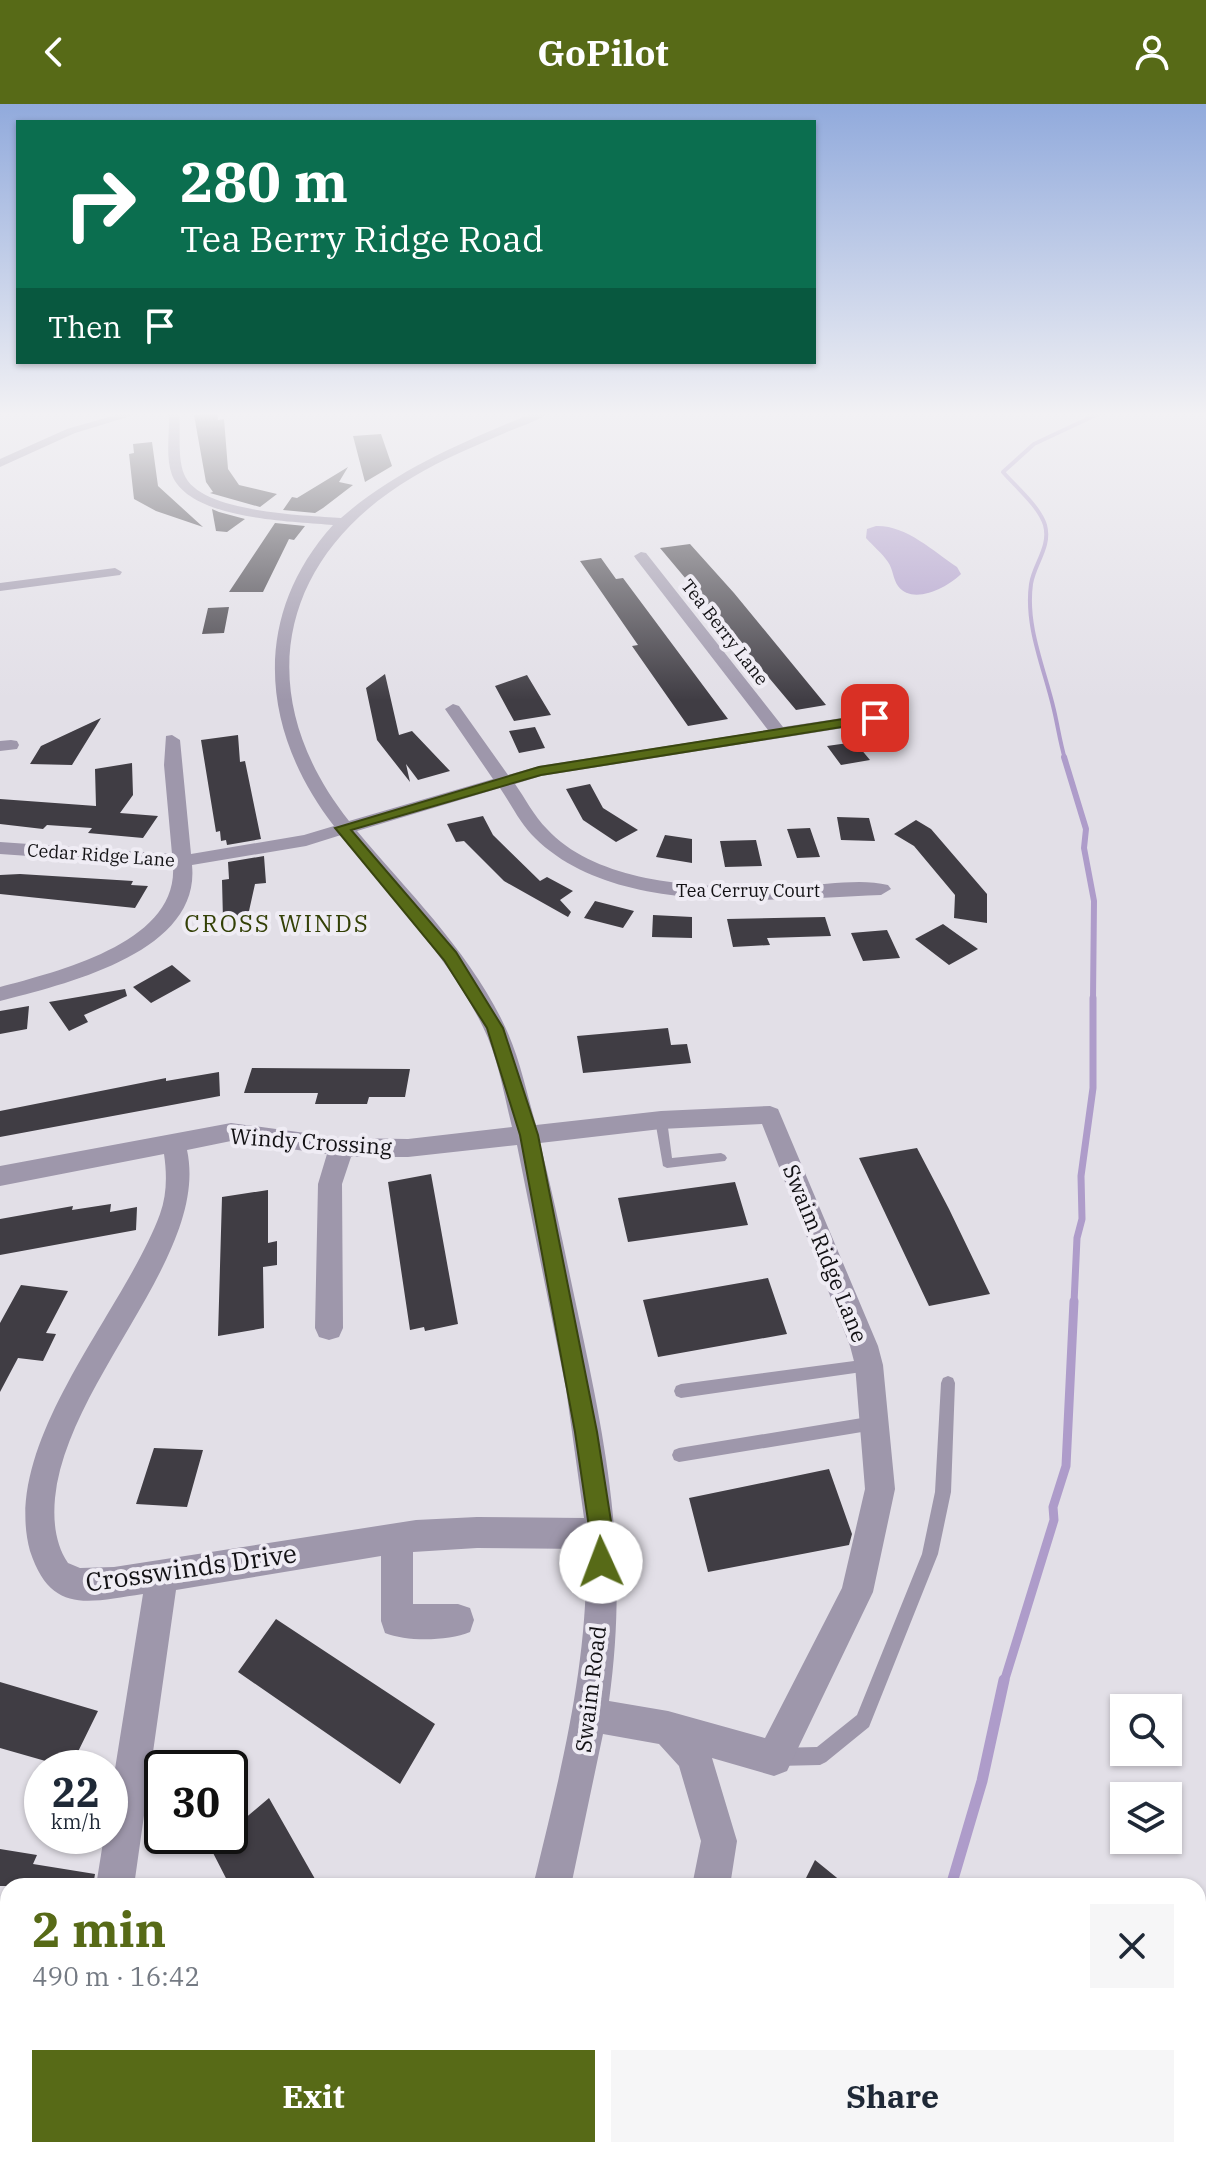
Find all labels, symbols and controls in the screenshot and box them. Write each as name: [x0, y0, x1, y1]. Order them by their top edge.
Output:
text: GoPilot: [537, 29, 669, 76]
icon: back: [32, 30, 76, 74]
icon: person: [1130, 30, 1174, 74]
text: 280 m: [180, 145, 348, 217]
icon: right: [48, 152, 152, 256]
text: Tea Berry Ridge Road: [180, 215, 544, 262]
icon: arrive: [138, 304, 182, 348]
text: Then: [48, 307, 122, 346]
street label: Tea Berry Lane: [676, 574, 774, 690]
pin: [841, 684, 909, 752]
icon: arrive: [853, 696, 897, 740]
street label: Cedar Ridge Lane: [26, 838, 176, 872]
street label: Tea Cerruy Court: [676, 879, 820, 902]
district label: CROSS WINDS: [184, 907, 370, 939]
street label: Windy Crossing: [229, 1121, 393, 1161]
street label: Swaim Ridge Lane: [777, 1160, 875, 1346]
position arrow: [559, 1520, 643, 1604]
street label: Crosswinds Drive: [83, 1535, 299, 1599]
street label: Swaim Road: [568, 1624, 612, 1754]
map controls: [1110, 1694, 1182, 1854]
button: search: [1110, 1694, 1182, 1766]
speed limit sign: 30: [144, 1750, 248, 1854]
text: 22: [52, 1766, 100, 1818]
button: layers: [1110, 1782, 1182, 1854]
text: km/h: [51, 1808, 101, 1835]
text: 2 min: [32, 1898, 166, 1960]
button: close: [1090, 1904, 1174, 1988]
text: 490 m · 16:42: [32, 1959, 200, 1993]
button: Exit: [32, 2050, 595, 2142]
button: Share: [611, 2050, 1174, 2142]

